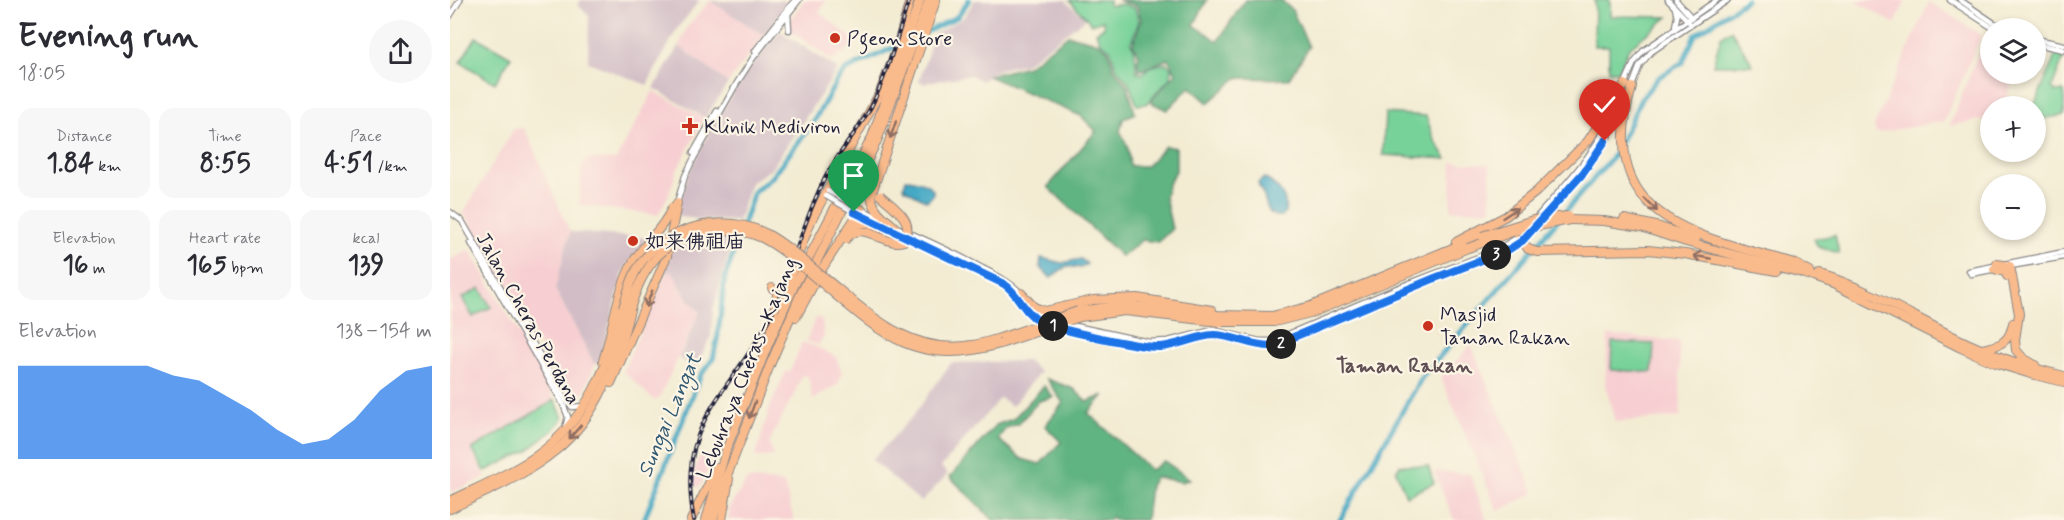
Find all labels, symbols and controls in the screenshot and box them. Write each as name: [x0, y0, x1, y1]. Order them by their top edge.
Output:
text: Evening run: [18, 15, 198, 59]
map controls: [1980, 18, 2046, 240]
button: layers: [1980, 18, 2046, 84]
button: share: [369, 20, 432, 83]
place label: Pgeon Store: [847, 26, 952, 55]
marker: Pgeon Store: [828, 31, 842, 45]
text: 18:05: [18, 60, 65, 87]
pin: [1579, 79, 1630, 141]
icon: check: [1588, 88, 1621, 121]
button: +: [1980, 96, 2046, 162]
place label: Klinik Mediviron: [704, 114, 840, 141]
marker: Klinik Mediviron: [681, 117, 699, 135]
one-way arrow: [887, 120, 898, 139]
text: Distance: [56, 126, 112, 147]
text: Time: [208, 126, 242, 147]
text: Pace: [350, 126, 382, 147]
text: 1.84: [46, 147, 94, 181]
text: 8:55: [199, 147, 251, 181]
text: 4:51: [324, 147, 373, 181]
pin: [828, 150, 879, 212]
text: km: [94, 156, 122, 177]
text: /km: [373, 156, 408, 177]
icon: arrive: [837, 159, 870, 192]
button: −: [1980, 174, 2046, 240]
one-way arrow: [1644, 197, 1659, 212]
one-way arrow: [1501, 207, 1518, 219]
text: Elevation: [53, 228, 116, 249]
text: Heart rate: [189, 228, 261, 249]
text: kcal: [353, 228, 379, 249]
street label: Jalan Cheras Perdana: [469, 228, 586, 410]
place label: 如来佛祖庙: [645, 229, 745, 256]
marker: 如来佛祖庙: [626, 234, 640, 248]
pin: 3: [1481, 240, 1511, 270]
text: 3: [1492, 244, 1500, 265]
text: 16: [62, 249, 88, 283]
text: 165: [186, 249, 227, 283]
text: 139: [348, 249, 384, 283]
one-way arrow: [1693, 251, 1713, 262]
street label: Lebuhraya Cheras–Kajang: [691, 254, 804, 483]
text: m: [88, 258, 106, 279]
text: bpm: [227, 258, 264, 279]
one-way arrow: [643, 289, 654, 308]
place label: Masjid Taman Rakan: [1440, 302, 1570, 352]
pin: 1: [1038, 311, 1068, 341]
text: 1: [1049, 315, 1057, 336]
text: Elevation: [18, 318, 97, 345]
text: 138–154 m: [336, 318, 432, 345]
marker: Masjid Taman Rakan: [1421, 319, 1435, 333]
pin: 2: [1266, 329, 1296, 359]
text: 2: [1277, 333, 1285, 354]
water label: Sungai Langat: [631, 348, 711, 482]
district label: Taman Rakan: [1336, 352, 1473, 380]
one-way arrow: [746, 401, 757, 419]
one-way arrow: [568, 424, 581, 440]

